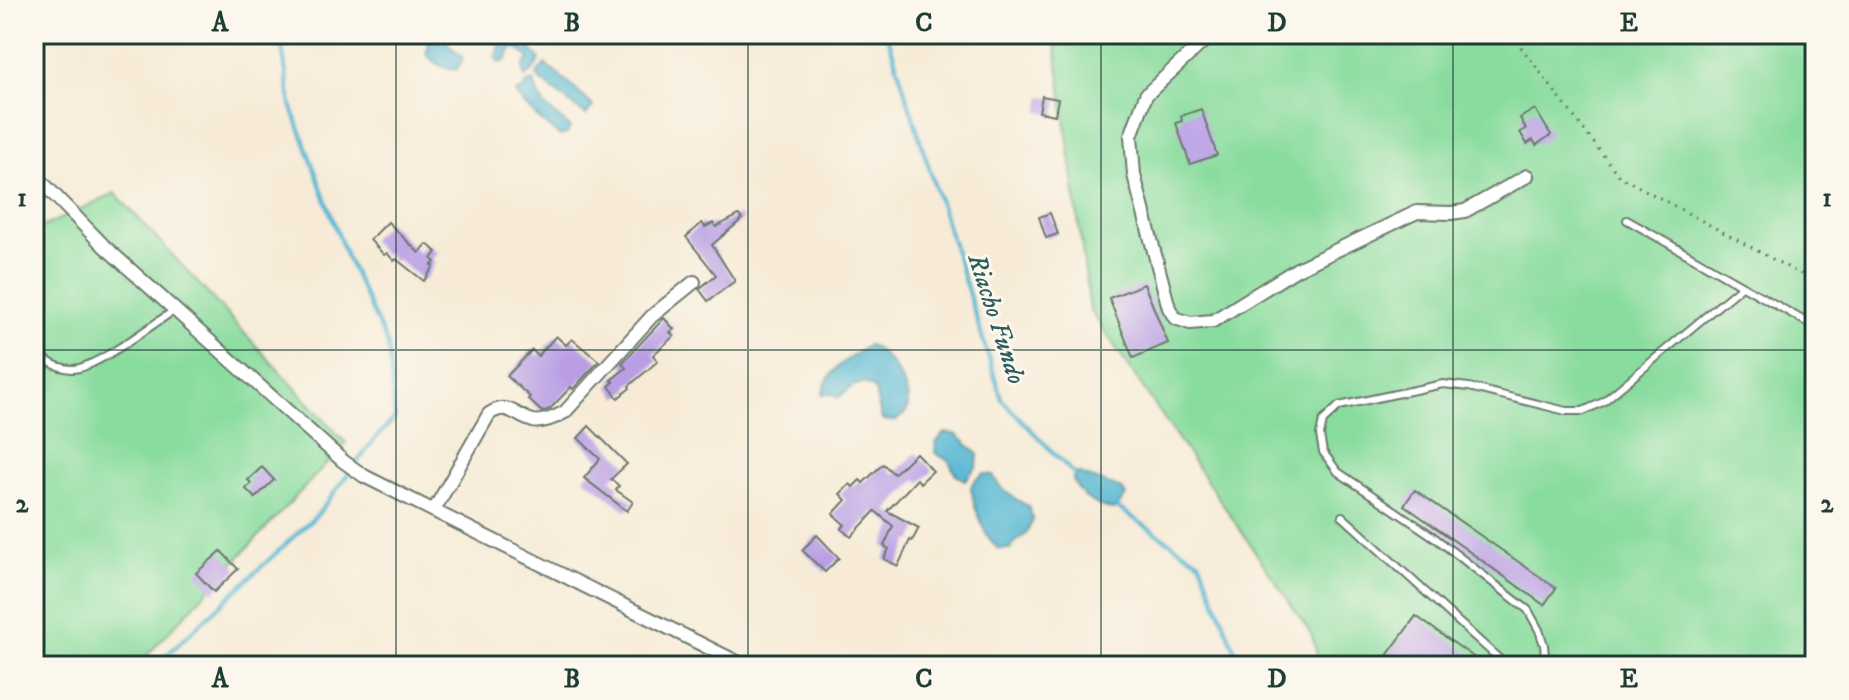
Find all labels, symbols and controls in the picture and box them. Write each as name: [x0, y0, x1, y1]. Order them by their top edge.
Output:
text: A: [211, 7, 230, 40]
text: B: [564, 7, 580, 40]
text: C: [915, 7, 933, 40]
text: D: [1267, 7, 1287, 40]
text: E: [1620, 7, 1638, 40]
text: 1: [17, 182, 27, 215]
text: 1: [1822, 182, 1832, 215]
water label: Riacho Fundo: [959, 249, 1033, 389]
text: 2: [16, 488, 30, 521]
text: 2: [1821, 488, 1835, 521]
text: A: [211, 663, 230, 696]
text: B: [564, 663, 580, 696]
text: C: [915, 663, 933, 696]
text: D: [1267, 663, 1287, 696]
text: E: [1620, 663, 1638, 696]

